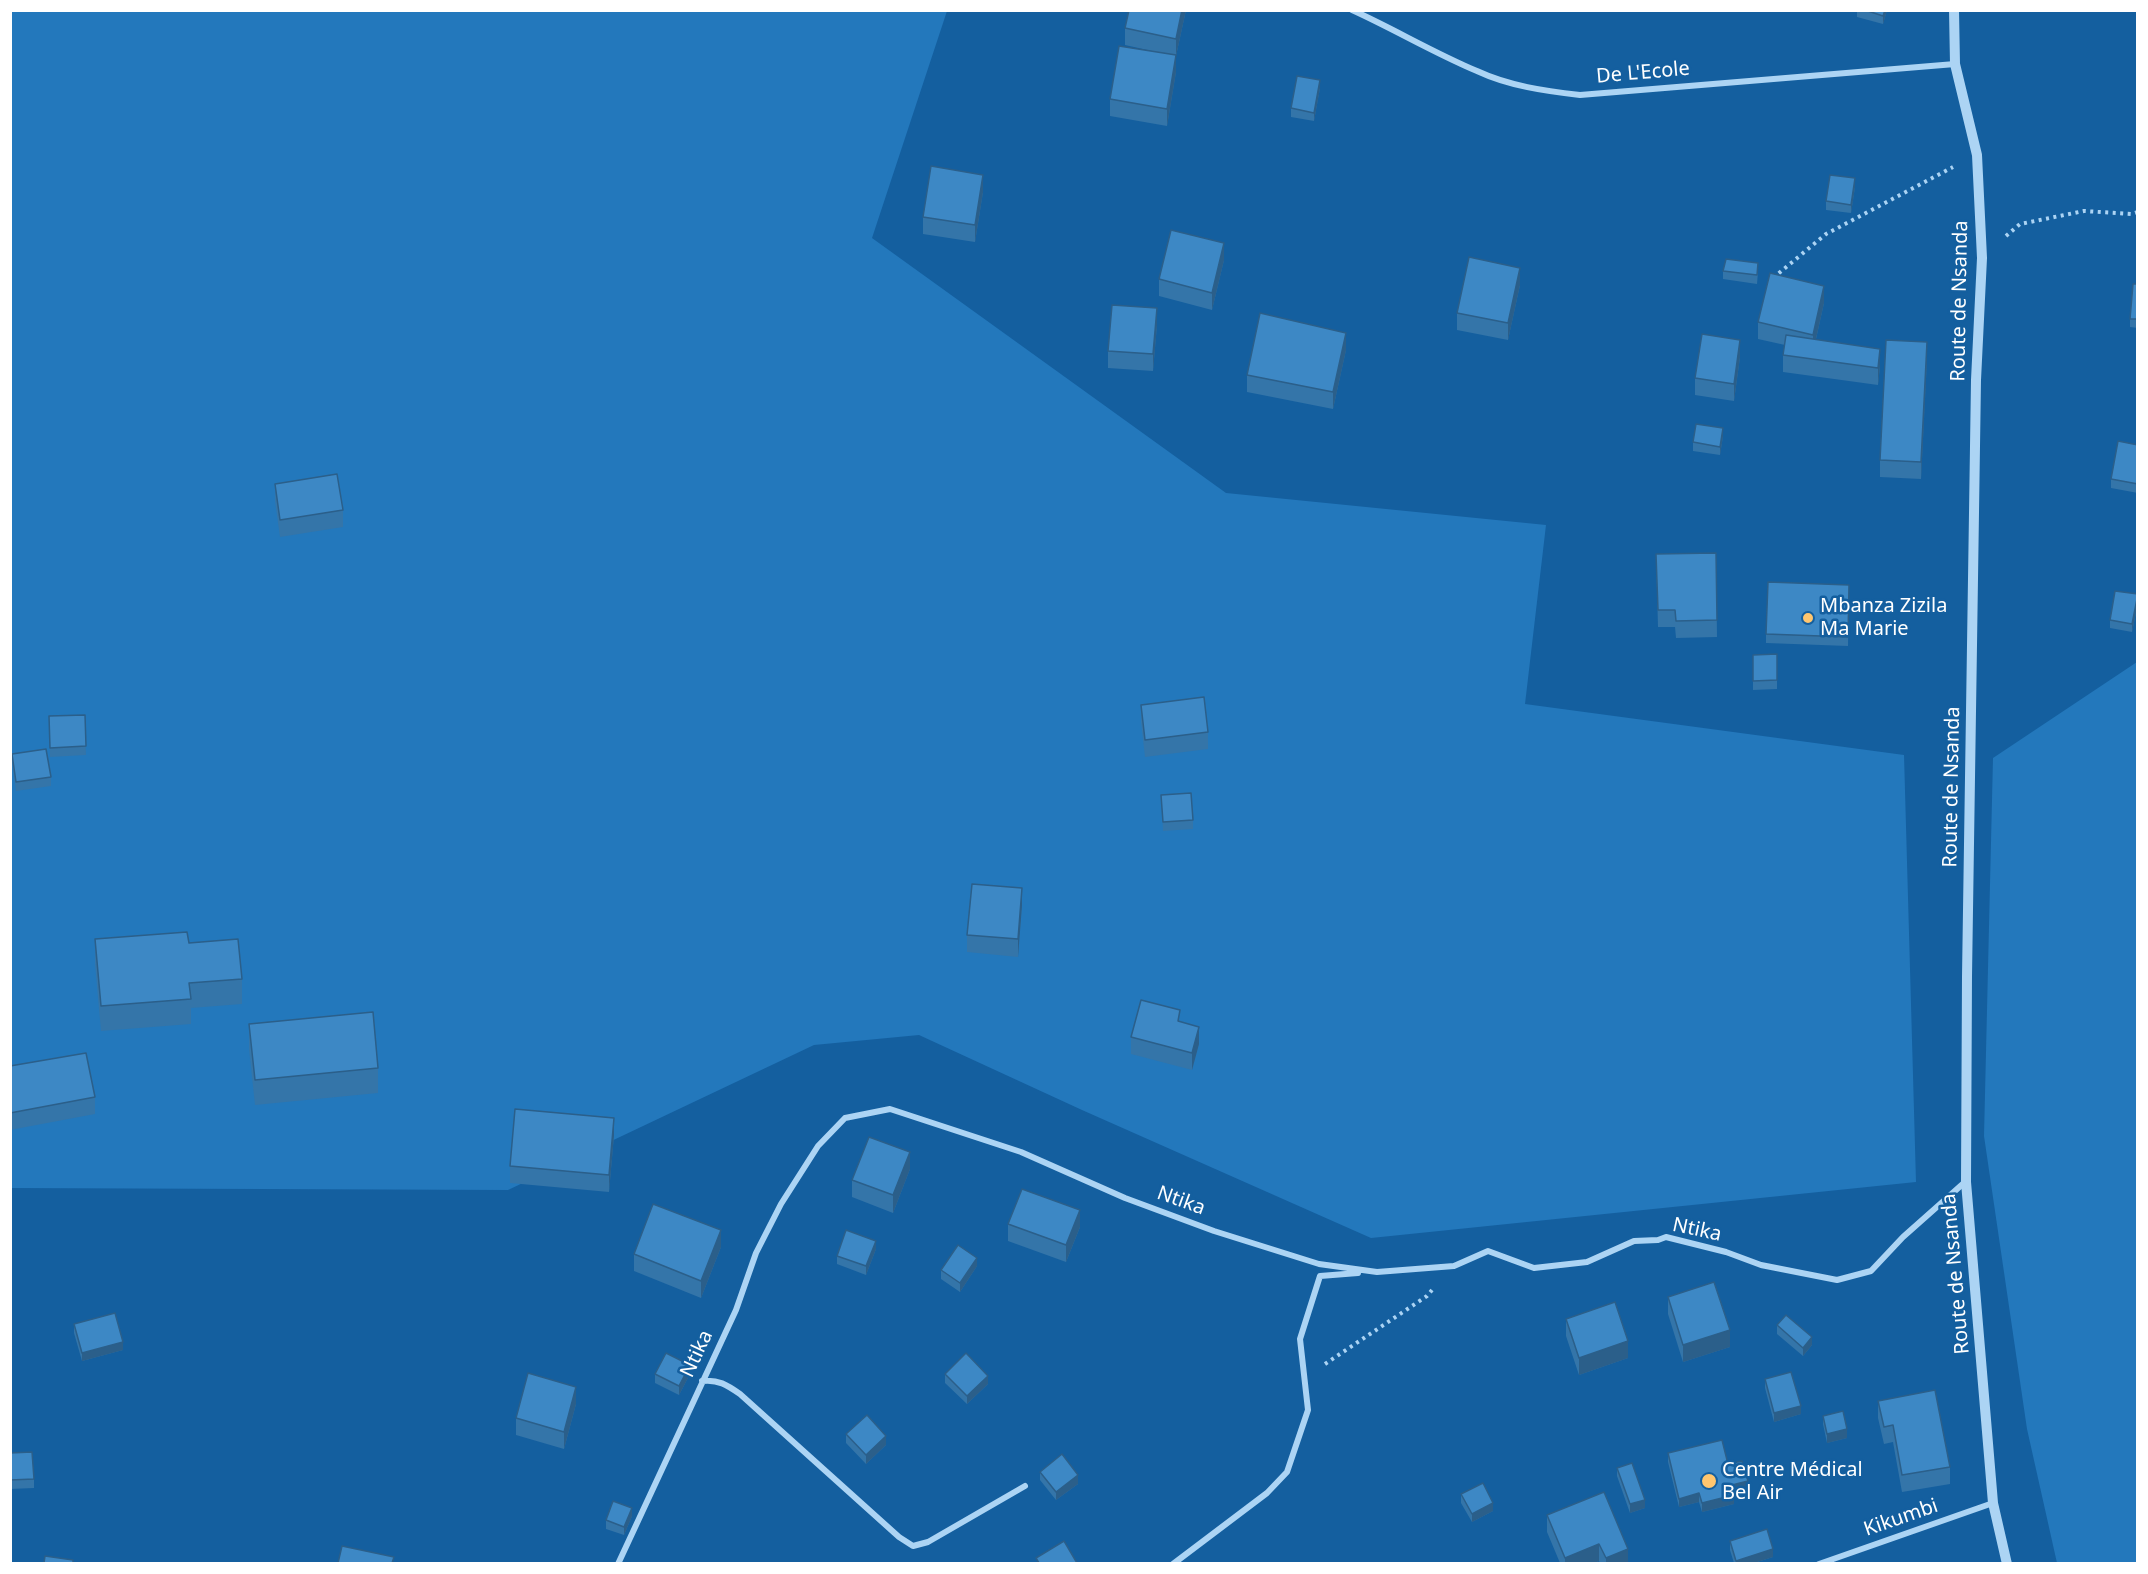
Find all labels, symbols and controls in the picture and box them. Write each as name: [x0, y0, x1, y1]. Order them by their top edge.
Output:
street label: De L'Ecole: [1595, 57, 1691, 89]
street label: Route de Nsanda: [1947, 220, 1973, 382]
place label: Mbanza Zizila Ma Marie: [1820, 594, 1947, 641]
marker: Mbanza Zizila Ma Marie: [1801, 611, 1815, 625]
street label: Route de Nsanda: [1939, 706, 1965, 868]
street label: Ntika: [1154, 1181, 1208, 1221]
street label: Route de Nsanda: [1937, 1193, 1975, 1355]
street label: Ntika: [1670, 1213, 1724, 1247]
street label: Ntika: [676, 1327, 718, 1381]
place label: Centre Médical Bel Air: [1722, 1458, 1863, 1505]
marker: Centre Médical Bel Air: [1700, 1472, 1718, 1490]
street label: Kikumbi: [1861, 1494, 1941, 1542]

